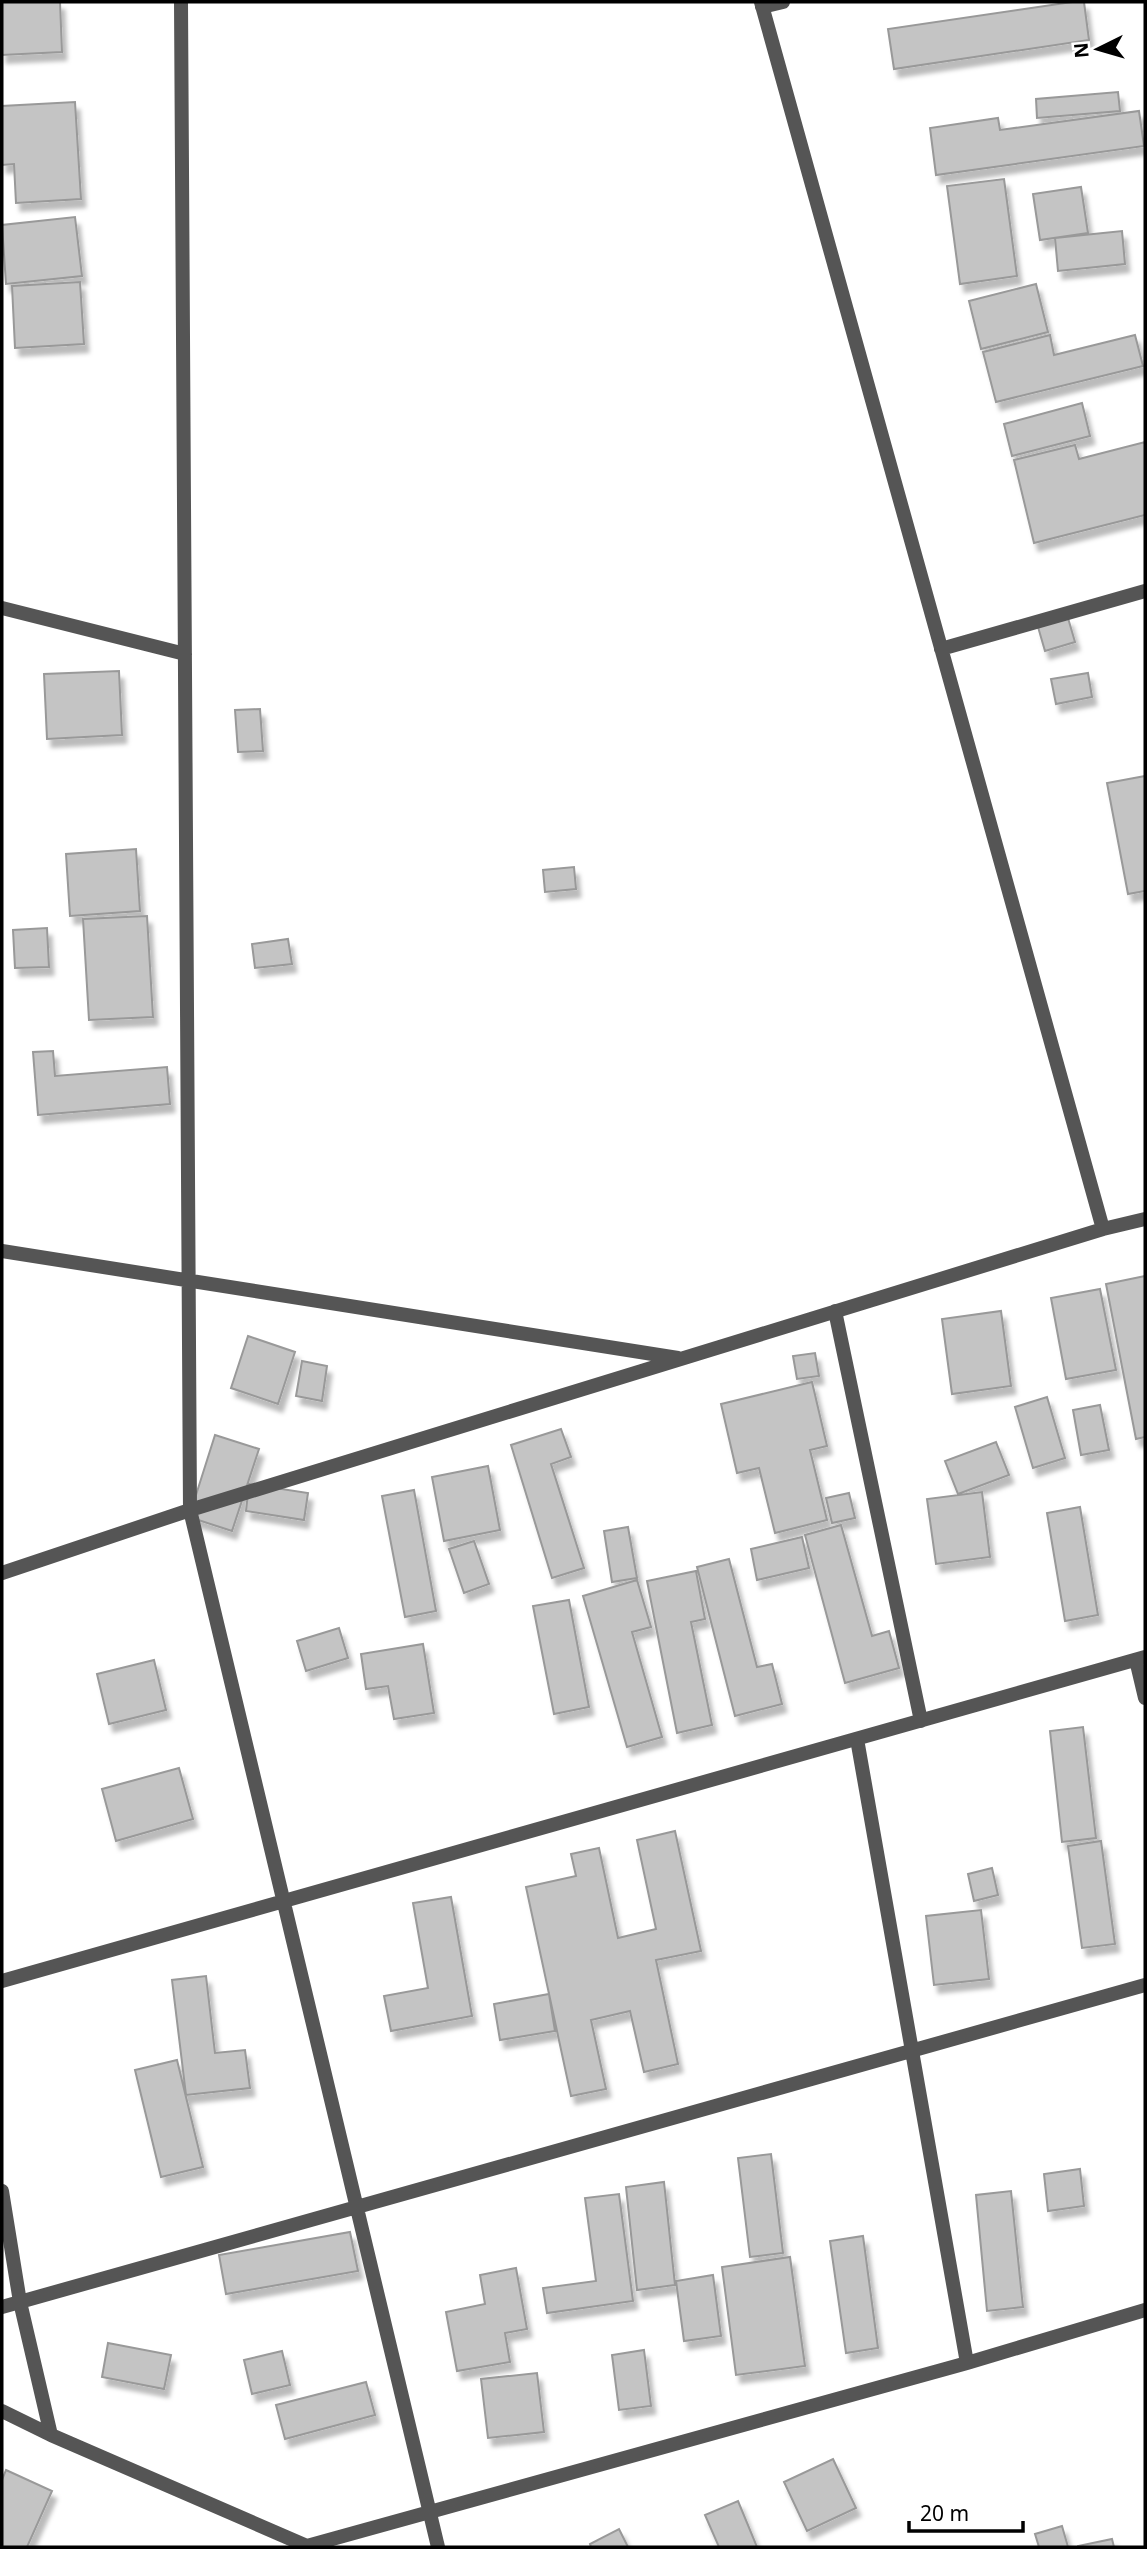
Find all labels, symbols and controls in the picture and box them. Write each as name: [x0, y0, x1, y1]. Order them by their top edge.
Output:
north arrow: [1063, 14, 1133, 84]
text: N: [1067, 42, 1095, 59]
scale bar: [909, 2490, 1023, 2534]
text: 20 m: [920, 2499, 969, 2527]

